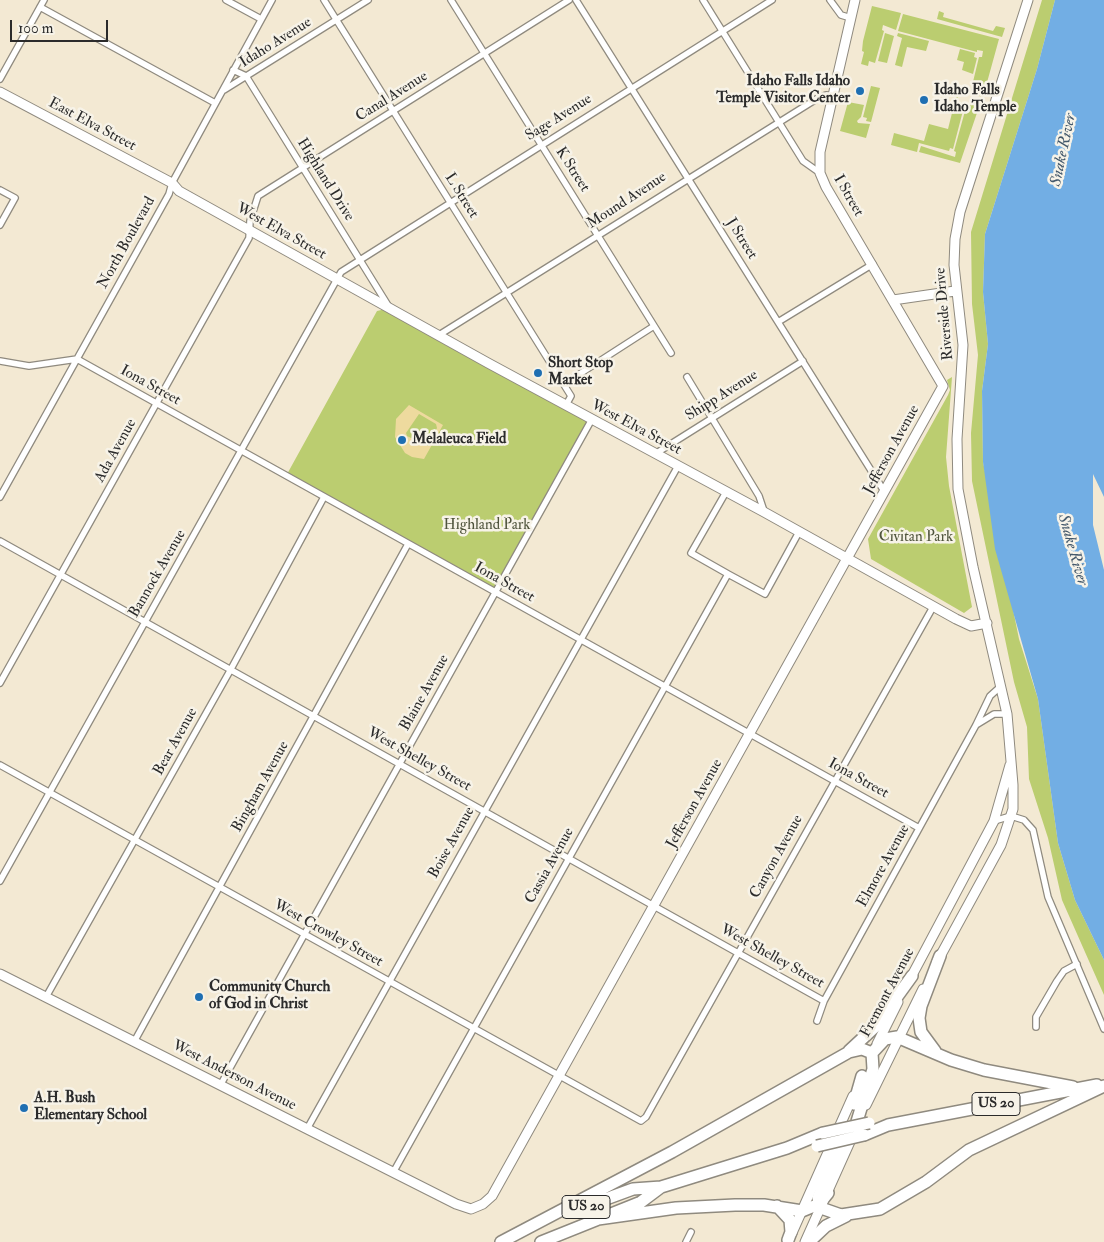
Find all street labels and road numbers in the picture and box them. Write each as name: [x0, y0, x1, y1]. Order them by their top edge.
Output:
street label: Idaho Avenue: [237, 14, 315, 72]
street label: Canal Avenue: [353, 68, 431, 126]
street label: Sage Avenue: [523, 91, 595, 145]
street label: East Elva Street: [45, 94, 139, 156]
street label: Highland Drive: [292, 135, 358, 225]
street label: K Street: [551, 144, 593, 196]
street label: Mound Avenue: [584, 169, 670, 233]
street label: L Street: [440, 170, 482, 222]
street label: I Street: [829, 172, 867, 220]
street label: North Boulevard: [94, 194, 160, 292]
street label: West Elva Street: [233, 200, 329, 264]
street label: J Street: [721, 215, 761, 263]
street label: Riverside Drive: [932, 267, 958, 361]
street label: Iona Street: [117, 362, 183, 410]
street label: Shipp Avenue: [683, 367, 761, 425]
street label: West Elva Street: [588, 397, 684, 459]
street label: Jefferson Avenue: [860, 402, 924, 498]
street label: Ada Avenue: [91, 416, 141, 486]
street label: Bannock Avenue: [126, 527, 190, 621]
street label: Iona Street: [471, 559, 537, 607]
street label: Blaine Avenue: [397, 652, 453, 734]
street label: Bear Avenue: [150, 705, 202, 779]
street label: West Shelley Street: [364, 724, 474, 796]
street label: Bingham Avenue: [229, 738, 293, 836]
street label: Iona Street: [825, 755, 891, 803]
street label: Jefferson Avenue: [663, 756, 727, 852]
street label: Boise Avenue: [425, 804, 479, 882]
street label: Canyon Avenue: [747, 812, 807, 902]
street label: Elmore Avenue: [854, 821, 914, 911]
street label: Cassia Avenue: [522, 825, 578, 907]
street label: West Crowley Street: [270, 897, 386, 971]
street label: West Shelley Street: [717, 921, 827, 993]
street label: Fremont Avenue: [857, 945, 919, 1041]
street label: West Anderson Avenue: [169, 1037, 299, 1115]
road number: US 20: [972, 1092, 1020, 1116]
road number: US 20: [562, 1196, 610, 1218]

